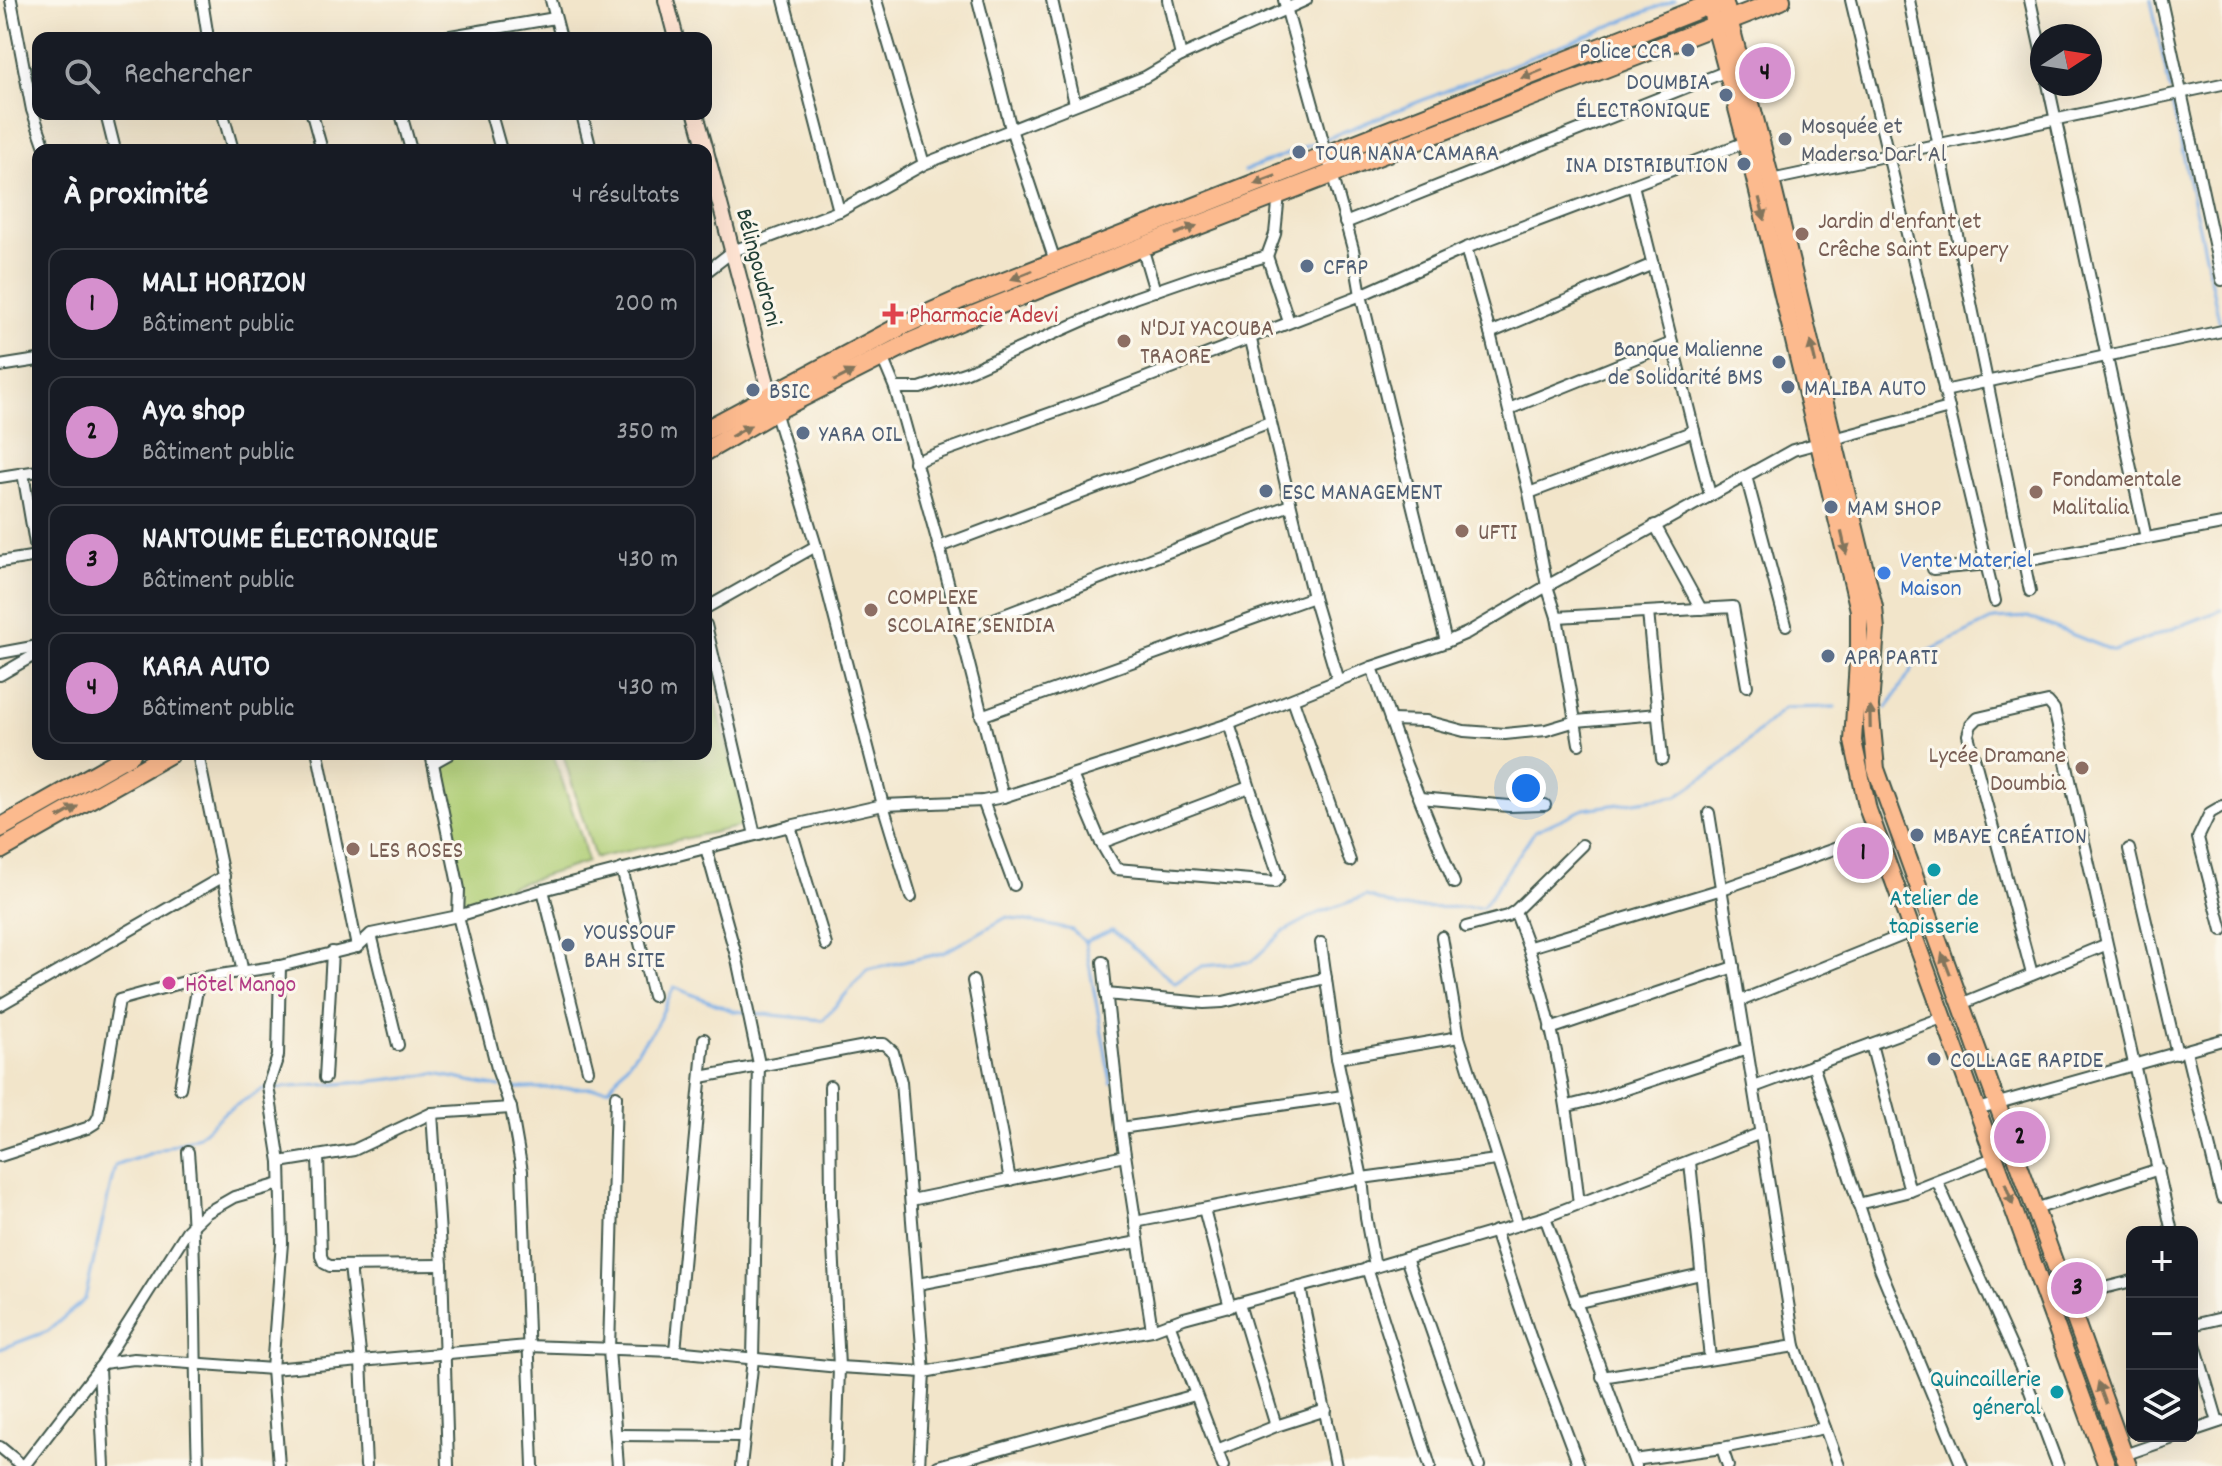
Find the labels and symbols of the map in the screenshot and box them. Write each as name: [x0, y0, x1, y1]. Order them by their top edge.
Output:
north arrow: [2030, 24, 2102, 96]
place label: Police CCR: [1579, 36, 1672, 70]
marker: Police CCR: [1679, 41, 1697, 59]
pin: 4: [1739, 43, 1791, 103]
place label: DOUMBIA ÉLECTRONIQUE: [1576, 67, 1710, 129]
one-way arrow: [1520, 68, 1544, 81]
marker: DOUMBIA ÉLECTRONIQUE: [1717, 86, 1735, 104]
place label: Mosquée et Madersa Darl Al: [1801, 111, 1947, 173]
marker: Mosquée et Madersa Darl Al: [1776, 130, 1794, 148]
place label: TOUR NANA CAMARA: [1315, 138, 1499, 172]
marker: TOUR NANA CAMARA: [1290, 143, 1308, 161]
place label: INA DISTRIBUTION: [1565, 150, 1728, 184]
marker: INA DISTRIBUTION: [1735, 155, 1753, 173]
one-way arrow: [1252, 174, 1276, 187]
one-way arrow: [1756, 197, 1769, 222]
street label: Bélingoudroni: [725, 205, 789, 331]
place label: Jardin d'enfant et Crêche Saint Exupery: [1818, 206, 2009, 268]
one-way arrow: [1174, 223, 1198, 236]
marker: Jardin d'enfant et Crêche Saint Exupery: [1793, 225, 1811, 243]
place label: CFRP: [1323, 252, 1368, 286]
marker: CFRP: [1298, 257, 1316, 275]
one-way arrow: [1011, 268, 1034, 281]
place label: Pharmacie Adevi: [909, 300, 1058, 334]
marker: Pharmacie Adevi: [884, 305, 902, 323]
place label: N'DJI YACOUBA TRAORE: [1140, 313, 1274, 375]
marker: N'DJI YACOUBA TRAORE: [1115, 332, 1133, 350]
place label: Banque Malienne de Solidarité BMS: [1608, 334, 1763, 396]
one-way arrow: [1806, 340, 1818, 365]
marker: Banque Malienne de Solidarité BMS: [1770, 353, 1788, 371]
one-way arrow: [833, 369, 856, 383]
place label: MALIBA AUTO: [1804, 373, 1926, 407]
place label: BSIC: [769, 376, 810, 410]
marker: MALIBA AUTO: [1779, 378, 1797, 396]
marker: BSIC: [744, 381, 762, 399]
place label: YARA OIL: [819, 419, 902, 453]
one-way arrow: [729, 424, 752, 438]
marker: YARA OIL: [794, 424, 812, 442]
place label: Fondamentale Malitalia: [2052, 464, 2182, 526]
place label: ESC MANAGEMENT: [1282, 477, 1443, 511]
marker: ESC MANAGEMENT: [1257, 482, 1275, 500]
marker: Fondamentale Malitalia: [2027, 483, 2045, 501]
place label: MAM SHOP: [1847, 493, 1941, 527]
marker: MAM SHOP: [1822, 498, 1840, 516]
place label: UFTI: [1478, 517, 1518, 551]
marker: UFTI: [1453, 522, 1471, 540]
one-way arrow: [1838, 531, 1850, 556]
place label: Vente Materiel Maison: [1900, 545, 2033, 607]
marker: Vente Materiel Maison: [1875, 564, 1893, 582]
place label: COMPLEXE SCOLAIRE SENIDIA: [887, 582, 1055, 644]
marker: COMPLEXE SCOLAIRE SENIDIA: [862, 601, 880, 619]
place label: APR PARTI: [1844, 642, 1938, 676]
marker: APR PARTI: [1819, 647, 1837, 665]
one-way arrow: [1864, 704, 1876, 729]
place label: Lycée Dramane Doumbia: [1928, 740, 2067, 802]
marker: Lycée Dramane Doumbia: [2073, 759, 2091, 777]
your location: [1506, 768, 1546, 808]
one-way arrow: [57, 805, 79, 819]
place label: MBAYE CRÉATION: [1933, 821, 2087, 855]
pin: 1: [1837, 823, 1889, 883]
marker: MBAYE CRÉATION: [1908, 826, 1926, 844]
place label: LES ROSES: [369, 835, 463, 869]
marker: LES ROSES: [344, 840, 362, 858]
marker: Atelier de tapisserie: [1925, 861, 1943, 879]
place label: Atelier de tapisserie: [1889, 883, 1979, 945]
place label: YOUSSOUF BAH SITE: [584, 917, 676, 979]
marker: YOUSSOUF BAH SITE: [559, 936, 577, 954]
one-way arrow: [1939, 952, 1952, 976]
place label: Hôtel Mango: [185, 969, 296, 1003]
marker: Hôtel Mango: [160, 974, 178, 992]
place label: COLLAGE RAPIDE: [1950, 1045, 2103, 1079]
marker: COLLAGE RAPIDE: [1925, 1050, 1943, 1068]
pin: 2: [1994, 1107, 2046, 1167]
one-way arrow: [2003, 1183, 2016, 1207]
pin: 3: [2051, 1258, 2103, 1318]
place label: Quincaillerie géneral: [1930, 1364, 2041, 1426]
one-way arrow: [2095, 1380, 2108, 1404]
marker: Quincaillerie géneral: [2048, 1383, 2066, 1401]

